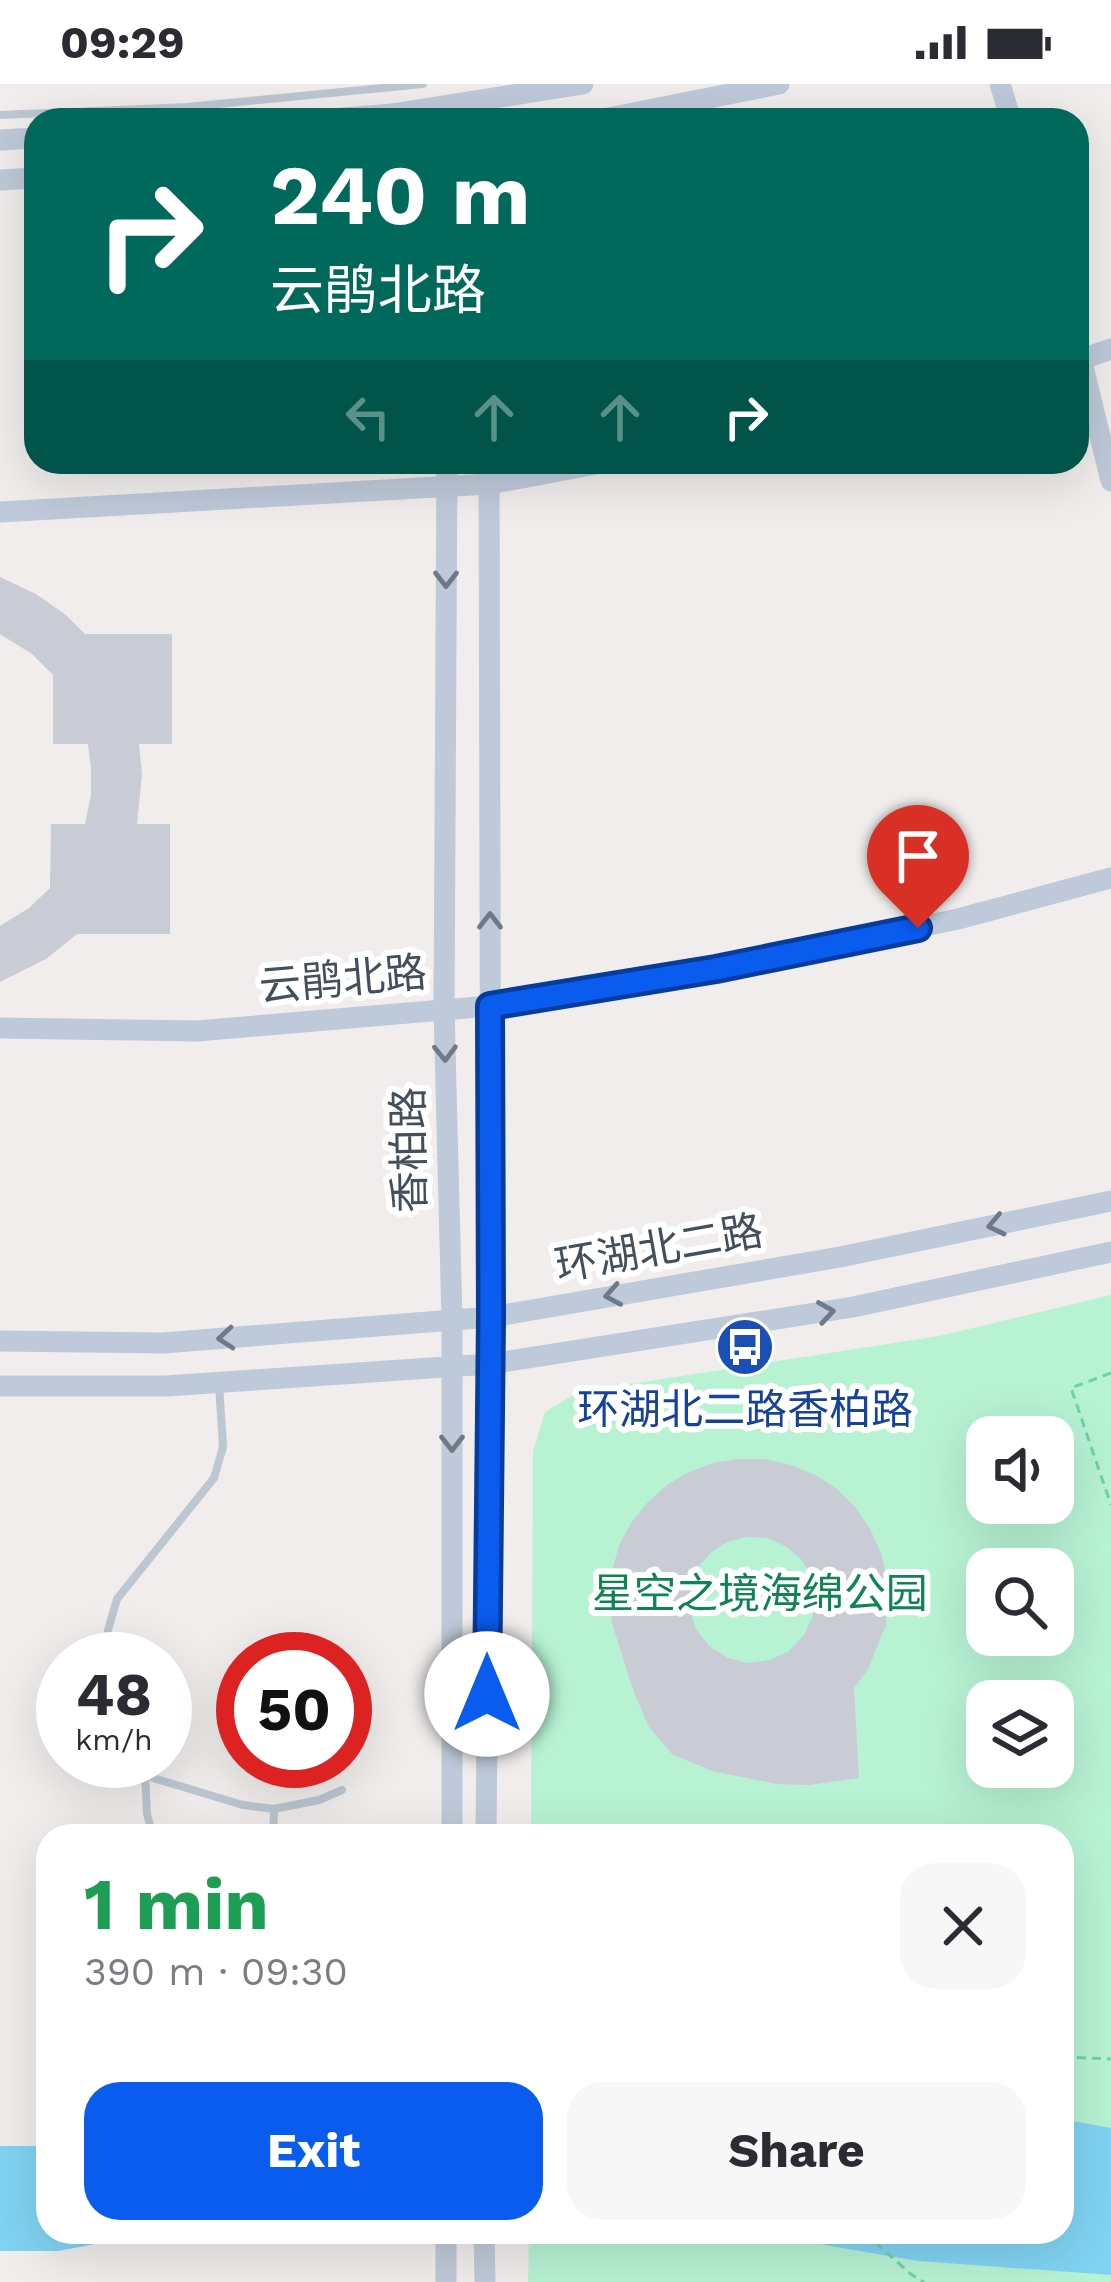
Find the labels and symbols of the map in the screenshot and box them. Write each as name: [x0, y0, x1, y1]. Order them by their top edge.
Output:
one-way arrow: [433, 571, 459, 589]
pin: [867, 805, 969, 928]
one-way arrow: [477, 911, 503, 929]
street label: 云鹃北路: [257, 947, 429, 1011]
one-way arrow: [432, 1044, 458, 1063]
street label: 香柏路: [383, 1087, 435, 1213]
street label: 环湖北二路: [551, 1206, 767, 1290]
one-way arrow: [987, 1211, 1007, 1236]
one-way arrow: [603, 1282, 623, 1307]
one-way arrow: [816, 1300, 836, 1325]
bus stop icon: 环湖北二路香柏路: [714, 1316, 776, 1378]
one-way arrow: [216, 1325, 235, 1351]
place label: 环湖北二路香柏路: [577, 1385, 913, 1434]
one-way arrow: [439, 1435, 465, 1453]
park label: 星空之境海绵公园: [592, 1569, 928, 1618]
position arrow: [424, 1631, 550, 1757]
speed limit sign: 50: [216, 1632, 372, 1788]

